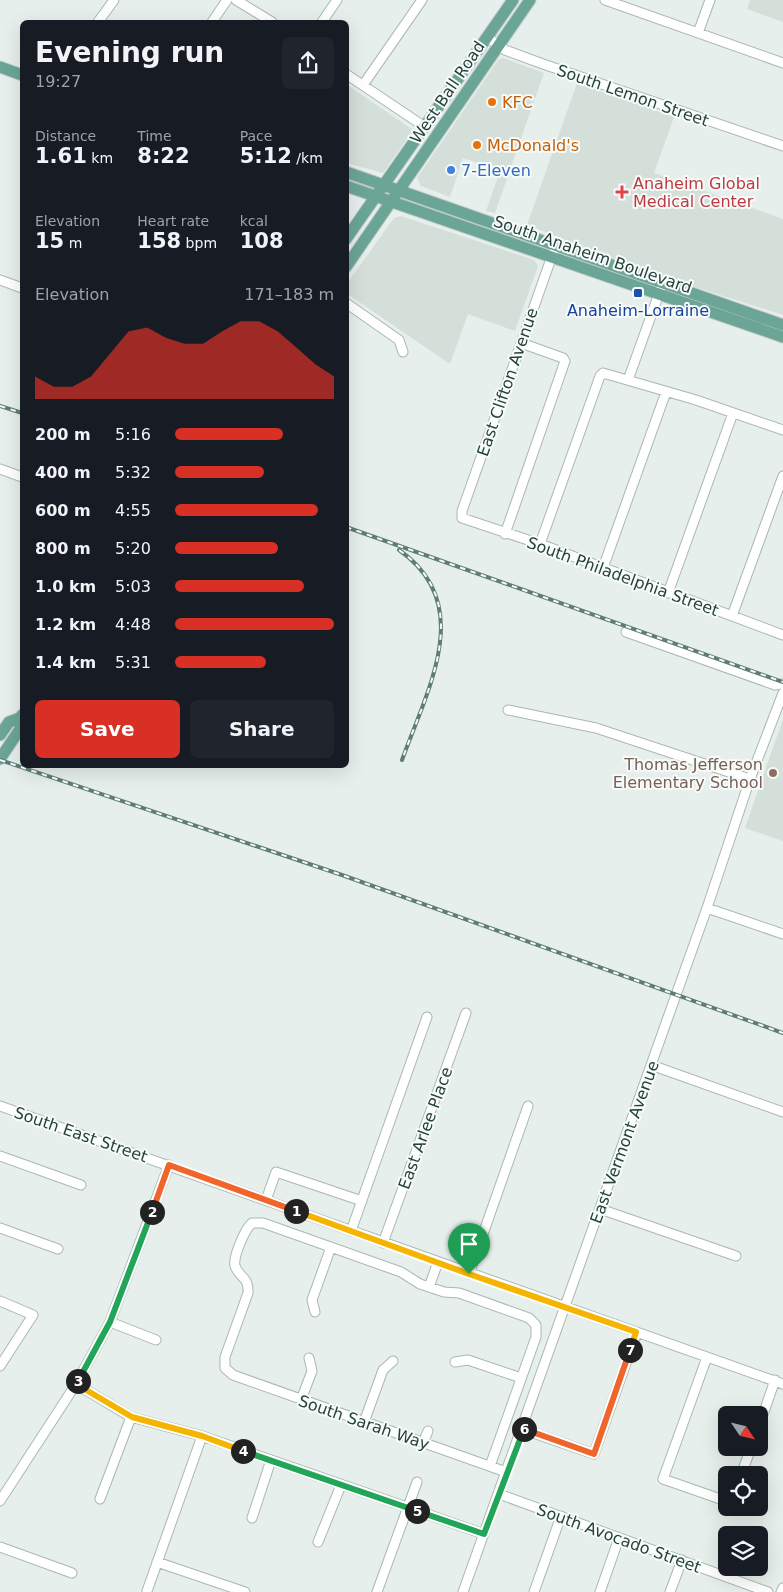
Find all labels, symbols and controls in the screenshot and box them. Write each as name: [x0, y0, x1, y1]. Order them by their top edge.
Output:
text: Evening run: [35, 36, 224, 69]
button: share: [282, 37, 334, 89]
street label: West Ball Road: [406, 38, 489, 147]
street label: South Lemon Street: [554, 61, 711, 130]
text: 19:27: [35, 72, 81, 91]
place label: KFC: [502, 93, 533, 112]
marker: KFC: [486, 96, 498, 108]
text: Distance: [35, 128, 96, 144]
text: Time: [137, 128, 172, 144]
text: Pace: [240, 128, 272, 144]
place label: McDonald's: [487, 136, 579, 155]
marker: McDonald's: [471, 139, 483, 151]
text: 1.61: [35, 144, 87, 168]
text: 8:22: [137, 144, 190, 168]
text: 5:12: [240, 144, 292, 168]
text: km: [87, 150, 113, 166]
text: /km: [292, 150, 323, 166]
place label: 7-Eleven: [461, 161, 531, 180]
marker: 7-Eleven: [445, 164, 457, 176]
place label: Anaheim Global Medical Center: [633, 174, 760, 211]
marker: Anaheim Global Medical Center: [615, 185, 629, 199]
street label: South Anaheim Boulevard: [491, 212, 695, 297]
text: Elevation: [35, 213, 100, 229]
text: Heart rate: [137, 213, 209, 229]
text: kcal: [240, 213, 268, 229]
text: 15: [35, 229, 64, 253]
text: 158: [137, 229, 181, 253]
text: 108: [240, 229, 284, 253]
text: m: [64, 235, 82, 251]
text: bpm: [181, 235, 217, 251]
text: Elevation: [35, 285, 109, 304]
text: 171–183 m: [244, 285, 334, 304]
marker: Anaheim-Lorraine: [632, 287, 644, 299]
place label: Anaheim-Lorraine: [567, 301, 709, 320]
street label: East Clifton Avenue: [473, 305, 542, 459]
text: 200 m: [35, 425, 91, 444]
text: 5:16: [115, 425, 151, 444]
text: 400 m: [35, 463, 91, 482]
text: 5:32: [115, 463, 151, 482]
text: 600 m: [35, 501, 91, 520]
text: 4:55: [115, 501, 151, 520]
street label: South Philadelphia Street: [524, 533, 721, 620]
text: 800 m: [35, 539, 91, 558]
text: 5:20: [115, 539, 151, 558]
text: 1.0 km: [35, 577, 96, 596]
text: 5:03: [115, 577, 151, 596]
text: 1.2 km: [35, 615, 96, 634]
text: 4:48: [115, 615, 151, 634]
text: 1.4 km: [35, 653, 96, 672]
text: 5:31: [115, 653, 151, 672]
button: Save: [35, 700, 180, 758]
button: Share: [190, 700, 334, 758]
place label: Thomas Jefferson Elementary School: [613, 755, 763, 792]
marker: Thomas Jefferson Elementary School: [767, 767, 779, 779]
street label: East Vermont Avenue: [586, 1058, 663, 1226]
street label: East Arlee Place: [395, 1064, 456, 1192]
street label: South East Street: [12, 1103, 150, 1166]
pin: 1: [284, 1198, 308, 1224]
pin: 2: [140, 1200, 164, 1224]
text: 1: [292, 1203, 301, 1219]
text: 2: [148, 1204, 157, 1220]
pin: [448, 1223, 490, 1274]
icon: arrive: [455, 1230, 483, 1258]
pin: 7: [618, 1338, 642, 1362]
text: 7: [626, 1342, 635, 1358]
pin: 3: [66, 1368, 90, 1394]
text: 3: [74, 1373, 83, 1389]
street label: South Sarah Way: [296, 1391, 432, 1454]
north arrow: [718, 1406, 768, 1456]
map controls: [718, 1406, 768, 1576]
pin: 6: [512, 1416, 536, 1442]
text: 6: [520, 1421, 529, 1437]
pin: 4: [230, 1438, 256, 1464]
text: 4: [239, 1443, 248, 1459]
button: locate: [718, 1466, 768, 1516]
pin: 5: [404, 1498, 430, 1524]
street label: South Avocado Street: [534, 1500, 703, 1577]
text: 5: [413, 1503, 422, 1519]
button: layers: [718, 1526, 768, 1576]

